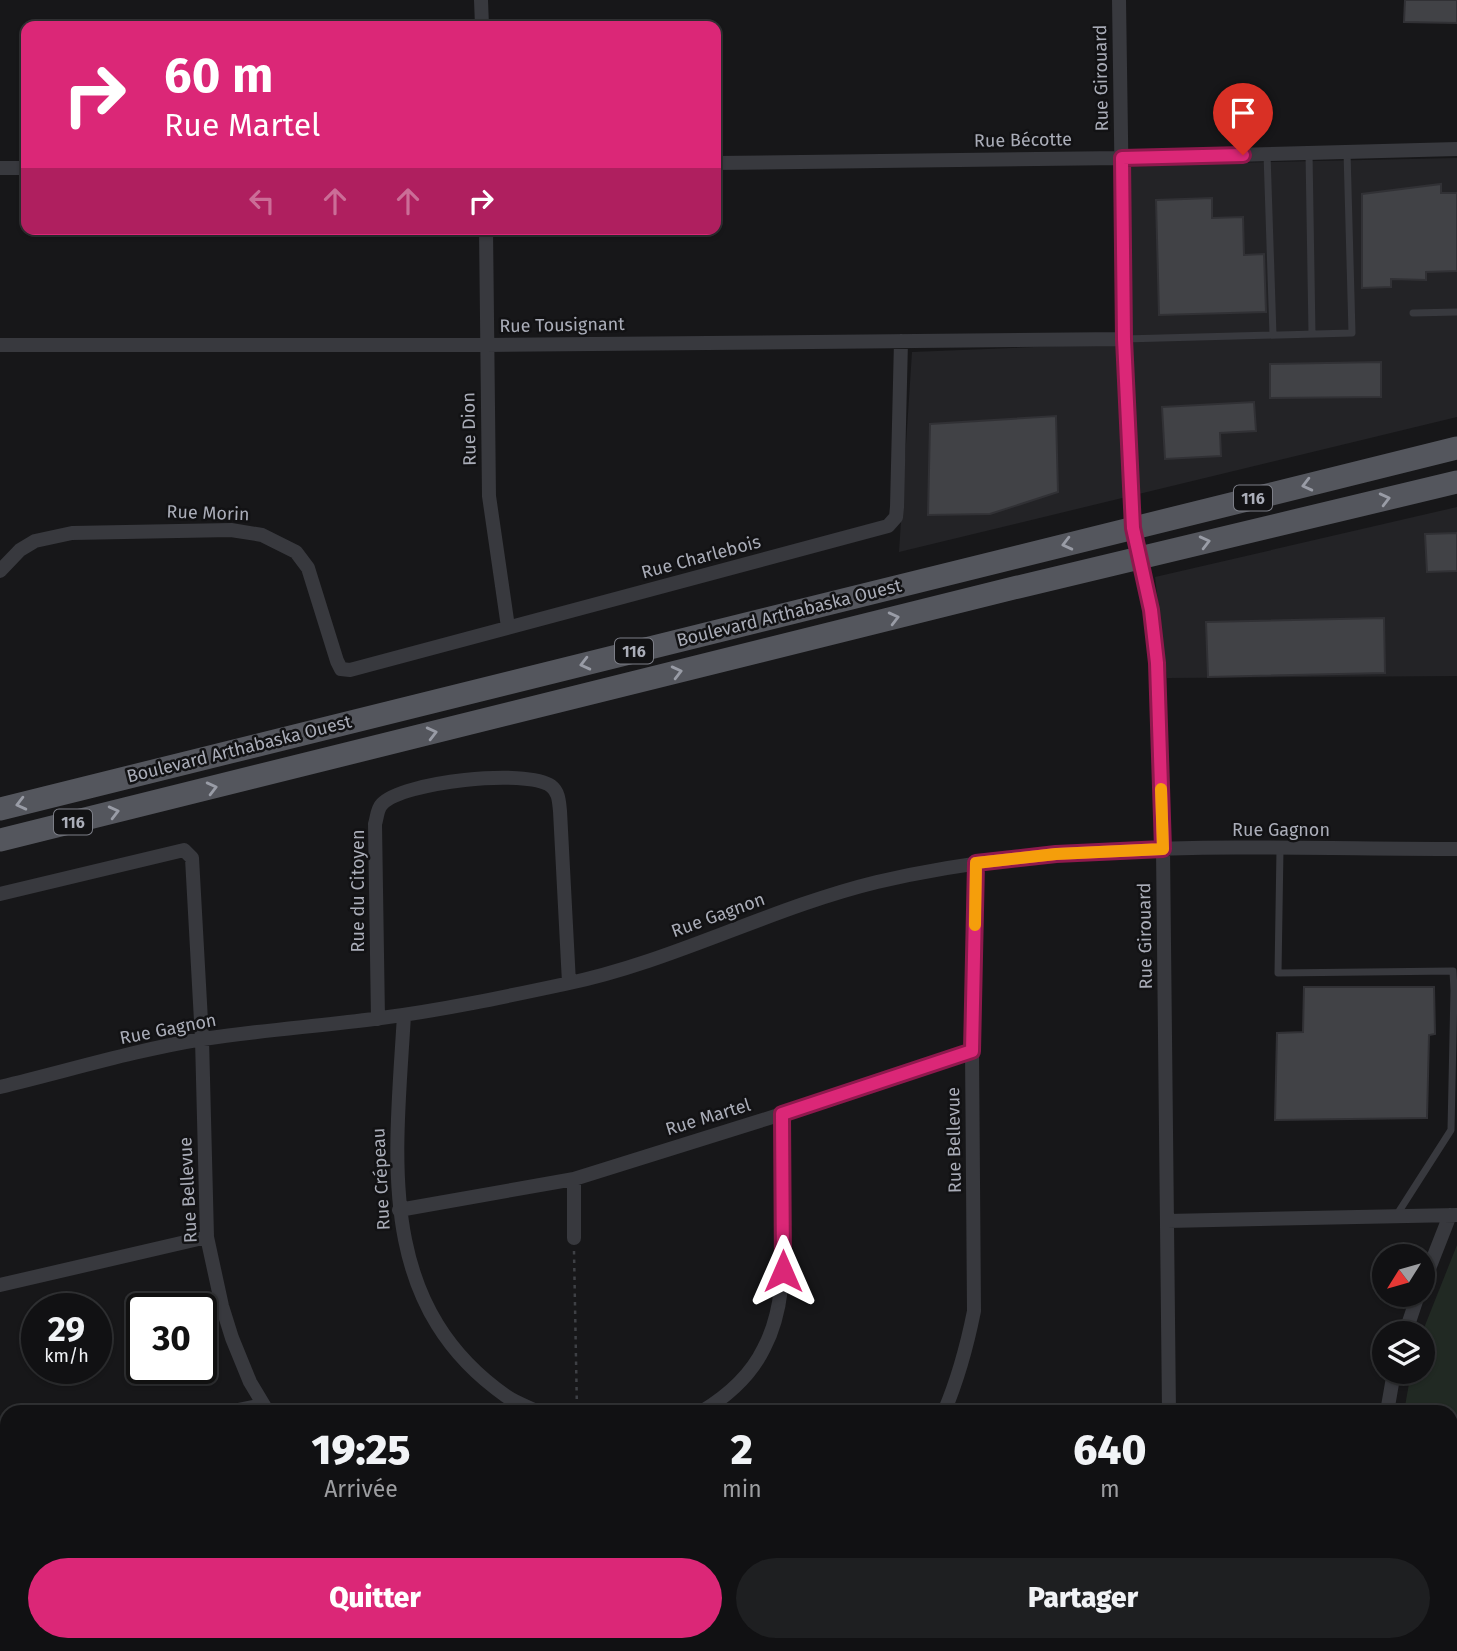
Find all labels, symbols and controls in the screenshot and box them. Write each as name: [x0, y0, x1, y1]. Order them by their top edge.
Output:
street label: Rue Girouard: [1089, 24, 1113, 132]
text: 60 m: [164, 46, 273, 105]
icon: right: [49, 49, 140, 140]
pin: [1213, 83, 1273, 155]
icon: arrive: [1224, 94, 1262, 132]
text: Rue Martel: [164, 106, 320, 144]
street label: Rue Bécotte: [974, 128, 1072, 152]
icon: left: [243, 182, 281, 220]
icon: ahead: [316, 182, 354, 220]
icon: ahead: [389, 182, 427, 220]
icon: right: [462, 182, 500, 220]
street label: Rue Tousignant: [499, 313, 625, 337]
street label: Rue Dion: [457, 392, 481, 466]
one-way arrow: [1301, 477, 1313, 491]
road number: 116: [1234, 485, 1272, 510]
one-way arrow: [1379, 493, 1391, 507]
street label: Rue Morin: [166, 501, 250, 525]
street label: Rue Charlebois: [639, 530, 763, 584]
one-way arrow: [1061, 536, 1073, 550]
one-way arrow: [1198, 536, 1210, 551]
street label: Boulevard Arthabaska Ouest: [674, 574, 904, 652]
one-way arrow: [888, 612, 900, 626]
road number: 116: [615, 638, 653, 664]
one-way arrow: [579, 655, 591, 670]
one-way arrow: [671, 666, 683, 680]
street label: Boulevard Arthabaska Ouest: [124, 710, 354, 788]
one-way arrow: [426, 727, 438, 741]
one-way arrow: [205, 782, 217, 796]
one-way arrow: [15, 796, 27, 810]
one-way arrow: [108, 806, 120, 820]
road number: 116: [54, 810, 92, 834]
street label: Rue Gagnon: [1232, 819, 1330, 841]
street label: Rue du Citoyen: [347, 830, 369, 952]
street label: Rue Girouard: [1133, 882, 1157, 990]
street label: Rue Gagnon: [668, 888, 768, 942]
street label: Rue Gagnon: [118, 1009, 218, 1049]
street label: Rue Bellevue: [942, 1087, 966, 1193]
street label: Rue Martel: [663, 1094, 753, 1140]
street label: Rue Crépeau: [367, 1127, 395, 1231]
street label: Rue Bellevue: [174, 1136, 202, 1244]
position arrow: [746, 1234, 820, 1308]
north arrow: [1372, 1244, 1435, 1307]
map controls: [1372, 1244, 1435, 1384]
speed limit sign: 30: [126, 1293, 217, 1384]
text: 29: [48, 1308, 85, 1350]
button: layers: [1372, 1321, 1435, 1384]
text: km/h: [44, 1345, 89, 1367]
text: 19:25: [312, 1425, 410, 1475]
text: 2: [731, 1425, 753, 1475]
text: 640: [1073, 1425, 1146, 1475]
text: Arrivée: [324, 1475, 398, 1503]
text: min: [722, 1475, 762, 1503]
text: m: [1100, 1475, 1120, 1503]
button: Quitter: [28, 1558, 722, 1638]
button: Partager: [736, 1558, 1430, 1638]

